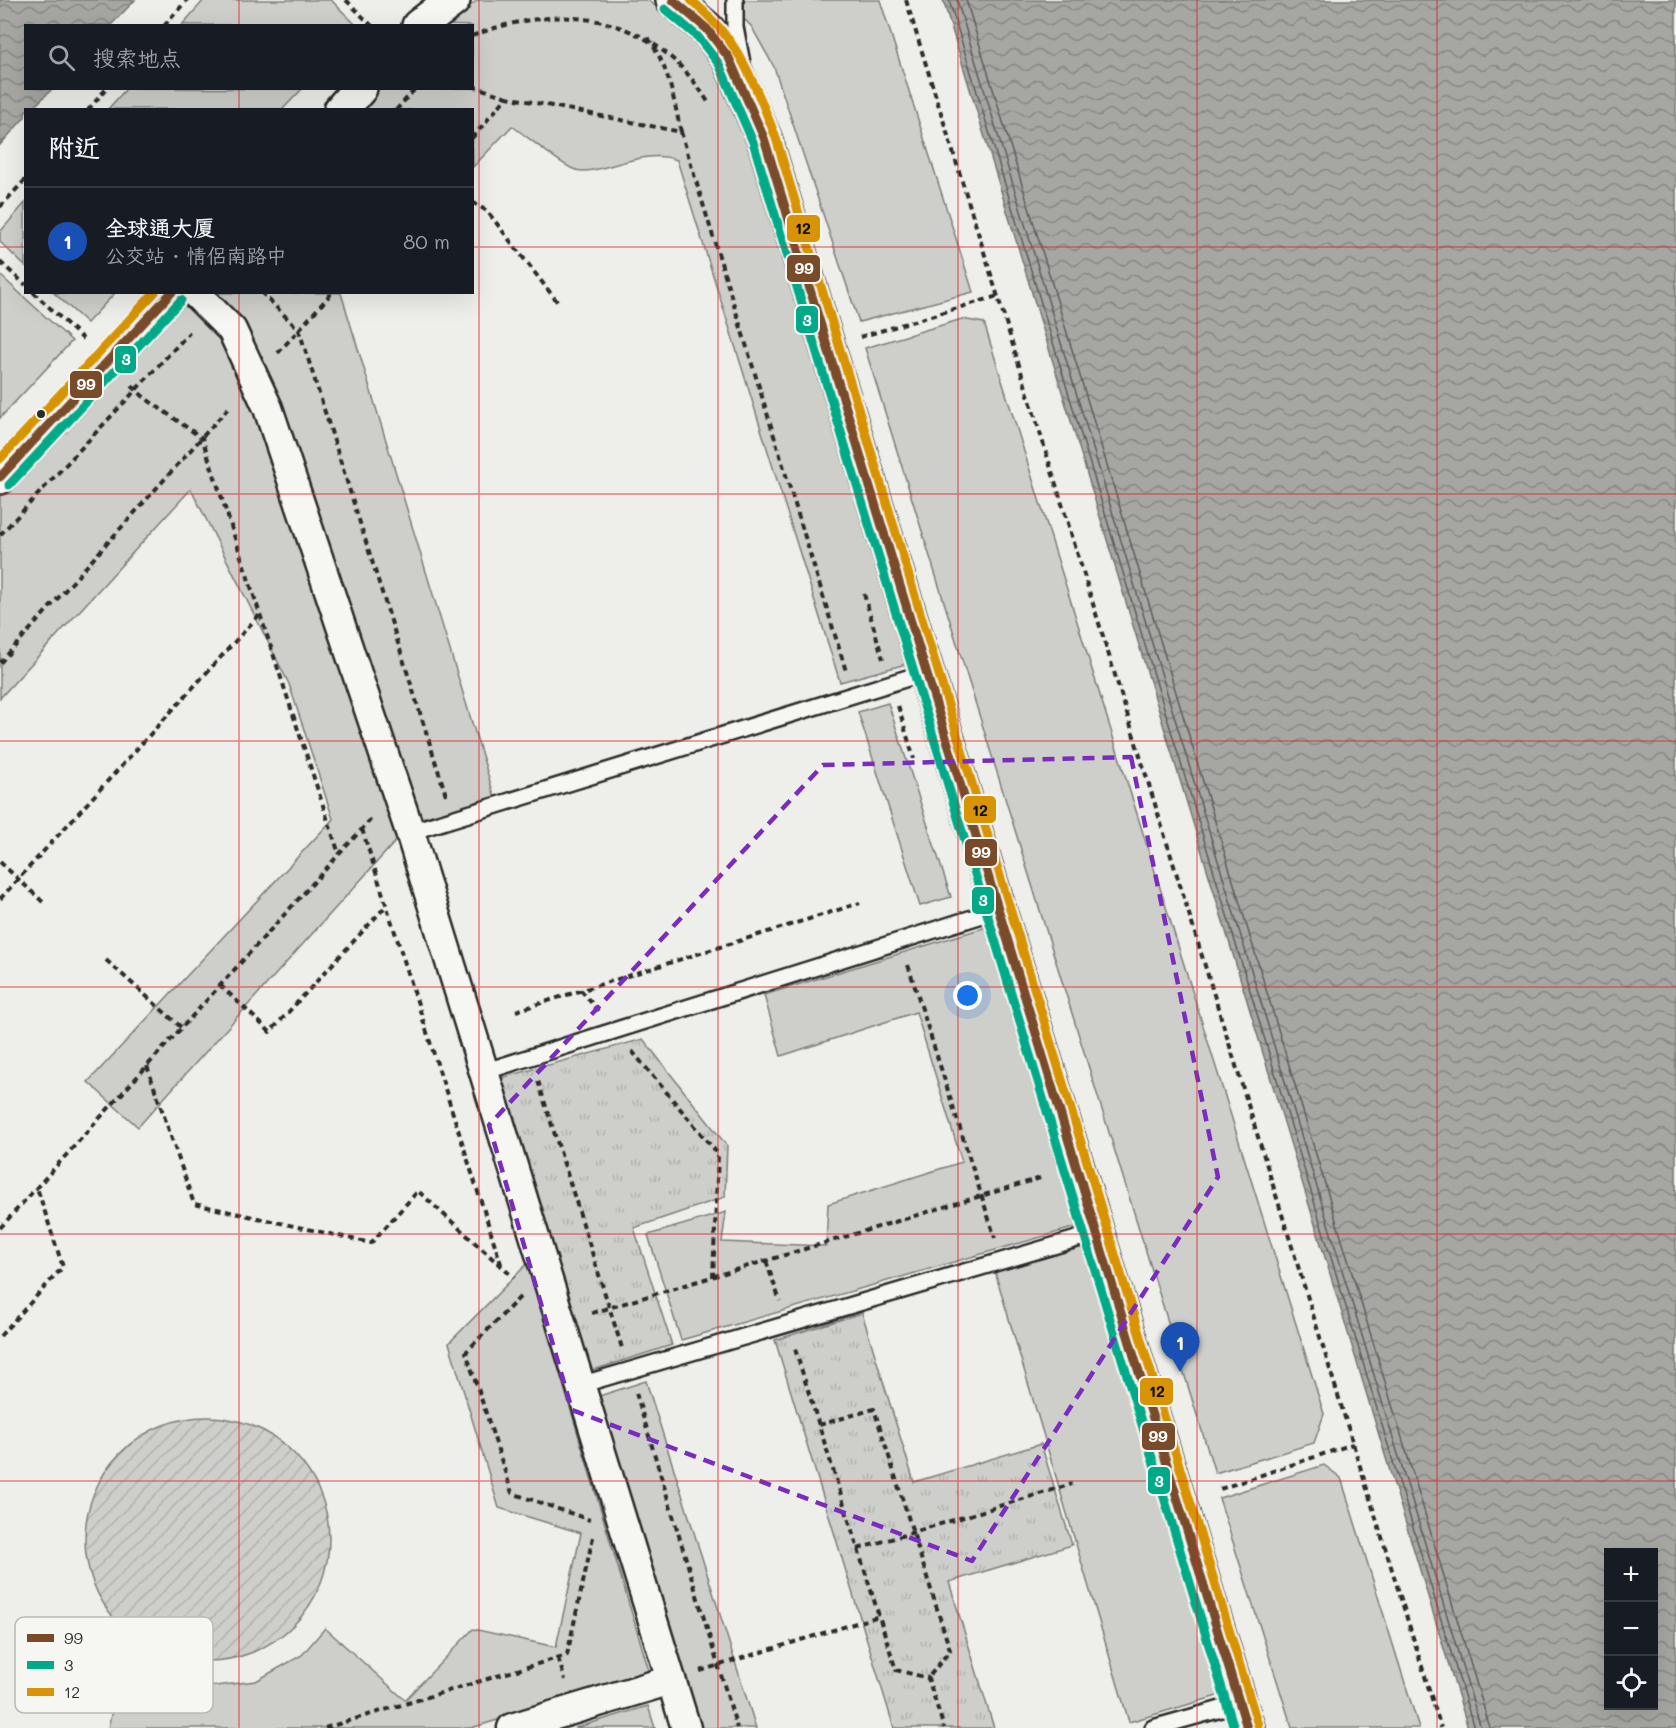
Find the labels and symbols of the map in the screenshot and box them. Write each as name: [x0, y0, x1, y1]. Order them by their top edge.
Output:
line badge: 12: [786, 214, 821, 243]
text: 12: [795, 217, 811, 238]
line badge: 99: [786, 254, 821, 283]
text: 99: [794, 257, 814, 278]
line badge: 3: [795, 305, 819, 334]
text: 3: [802, 309, 812, 330]
line badge: 3: [114, 345, 137, 374]
text: 3: [121, 348, 131, 369]
line badge: 99: [69, 370, 103, 399]
text: 99: [76, 373, 96, 394]
unlabelled marker: [35, 408, 47, 420]
line badge: 12: [963, 795, 997, 824]
text: 12: [972, 799, 988, 820]
line badge: 99: [964, 838, 998, 867]
text: 99: [971, 841, 991, 862]
line badge: 3: [971, 886, 995, 915]
text: 3: [978, 889, 988, 910]
your location: [953, 981, 982, 1010]
pin: 1: [1160, 1322, 1200, 1372]
line badge: 12: [1139, 1377, 1174, 1406]
text: 12: [1149, 1380, 1165, 1401]
line badge: 99: [1141, 1422, 1176, 1451]
text: 99: [1148, 1425, 1168, 1446]
line badge: 3: [1147, 1466, 1171, 1495]
text: 3: [1154, 1470, 1164, 1491]
legend: [15, 1617, 213, 1713]
text: 99: [64, 1627, 83, 1648]
text: 3: [64, 1654, 73, 1675]
text: 12: [64, 1681, 80, 1702]

